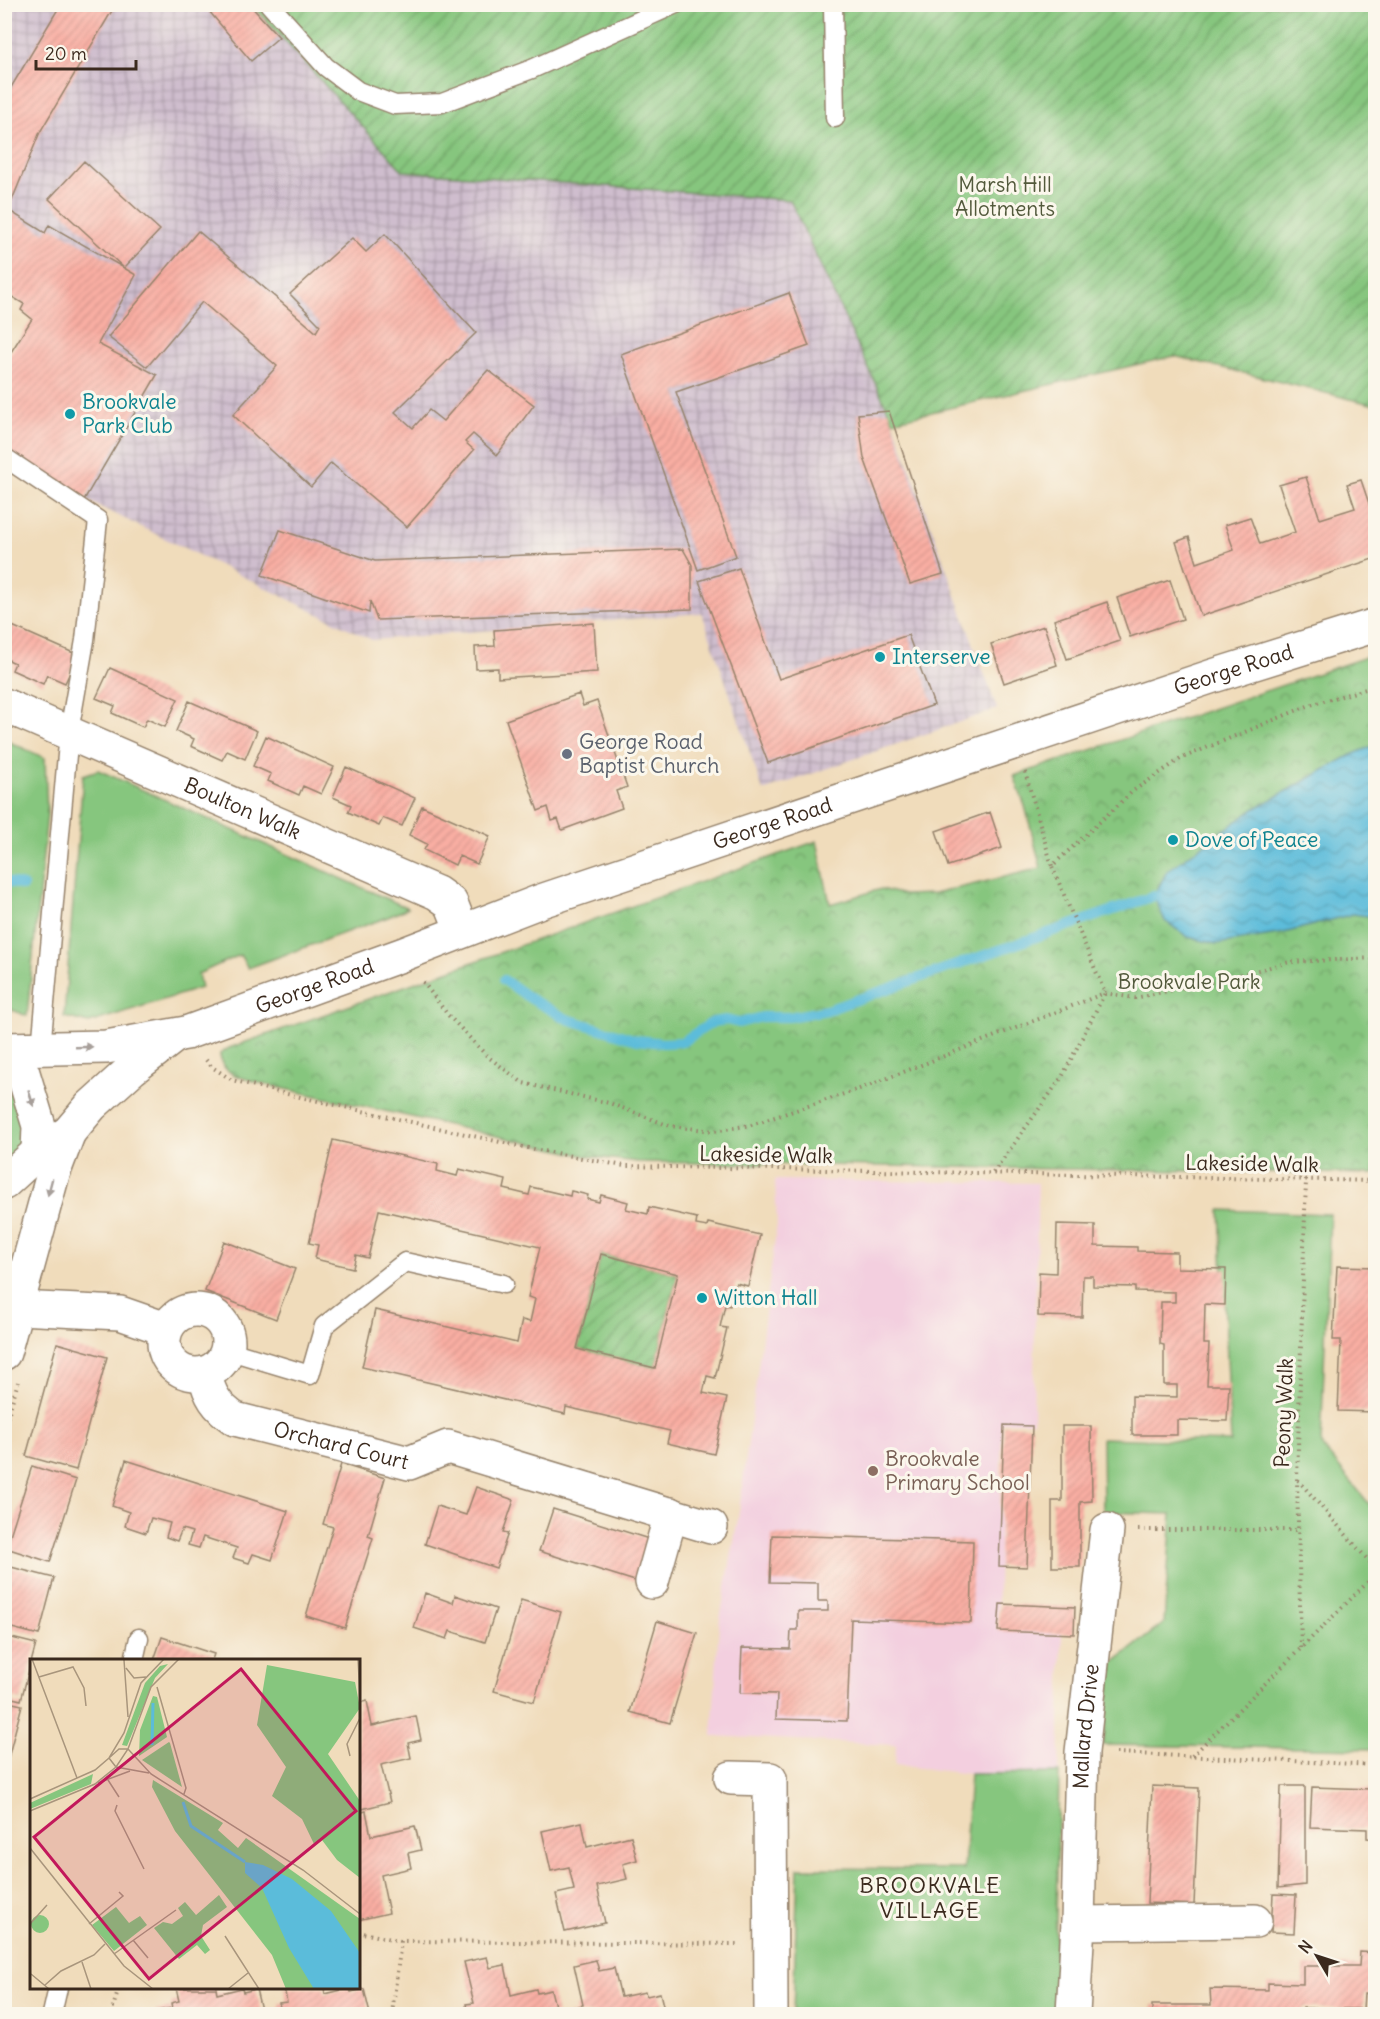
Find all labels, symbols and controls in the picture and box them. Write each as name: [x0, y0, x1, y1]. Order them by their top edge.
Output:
scale bar: [36, 33, 136, 71]
text: 20 m: [45, 42, 87, 65]
park label: Marsh Hill Allotments: [955, 171, 1055, 222]
place label: Brookvale Park Club: [82, 388, 177, 439]
marker: Brookvale Park Club: [63, 407, 77, 421]
street label: George Road: [1170, 638, 1296, 701]
place label: Interserve: [892, 643, 991, 670]
marker: Interserve: [873, 650, 887, 664]
place label: George Road Baptist Church: [579, 728, 719, 779]
marker: George Road Baptist Church: [560, 747, 574, 761]
street label: Boulton Walk: [180, 771, 305, 845]
street label: George Road: [709, 791, 835, 856]
place label: Dove of Peace: [1185, 826, 1318, 853]
marker: Dove of Peace: [1166, 833, 1180, 847]
street label: George Road: [252, 952, 377, 1020]
park label: Brookvale Park: [1118, 968, 1260, 995]
one-way arrow: [74, 1043, 93, 1052]
one-way arrow: [27, 1089, 36, 1107]
street label: Lakeside Walk: [699, 1140, 833, 1169]
street label: Lakeside Walk: [1185, 1149, 1319, 1178]
one-way arrow: [45, 1178, 54, 1196]
place label: Witton Hall: [714, 1284, 817, 1311]
marker: Witton Hall: [695, 1291, 709, 1305]
street label: Peony Walk: [1268, 1358, 1299, 1468]
street label: Orchard Court: [271, 1415, 411, 1475]
place label: Brookvale Primary School: [885, 1445, 1030, 1496]
marker: Brookvale Primary School: [866, 1464, 880, 1478]
inset map: [30, 1659, 360, 1989]
street label: Mallard Drive: [1067, 1662, 1105, 1789]
district label: BROOKVALE VILLAGE: [859, 1871, 1001, 1924]
north arrow: [1287, 1926, 1347, 1986]
text: N: [1294, 1936, 1317, 1957]

